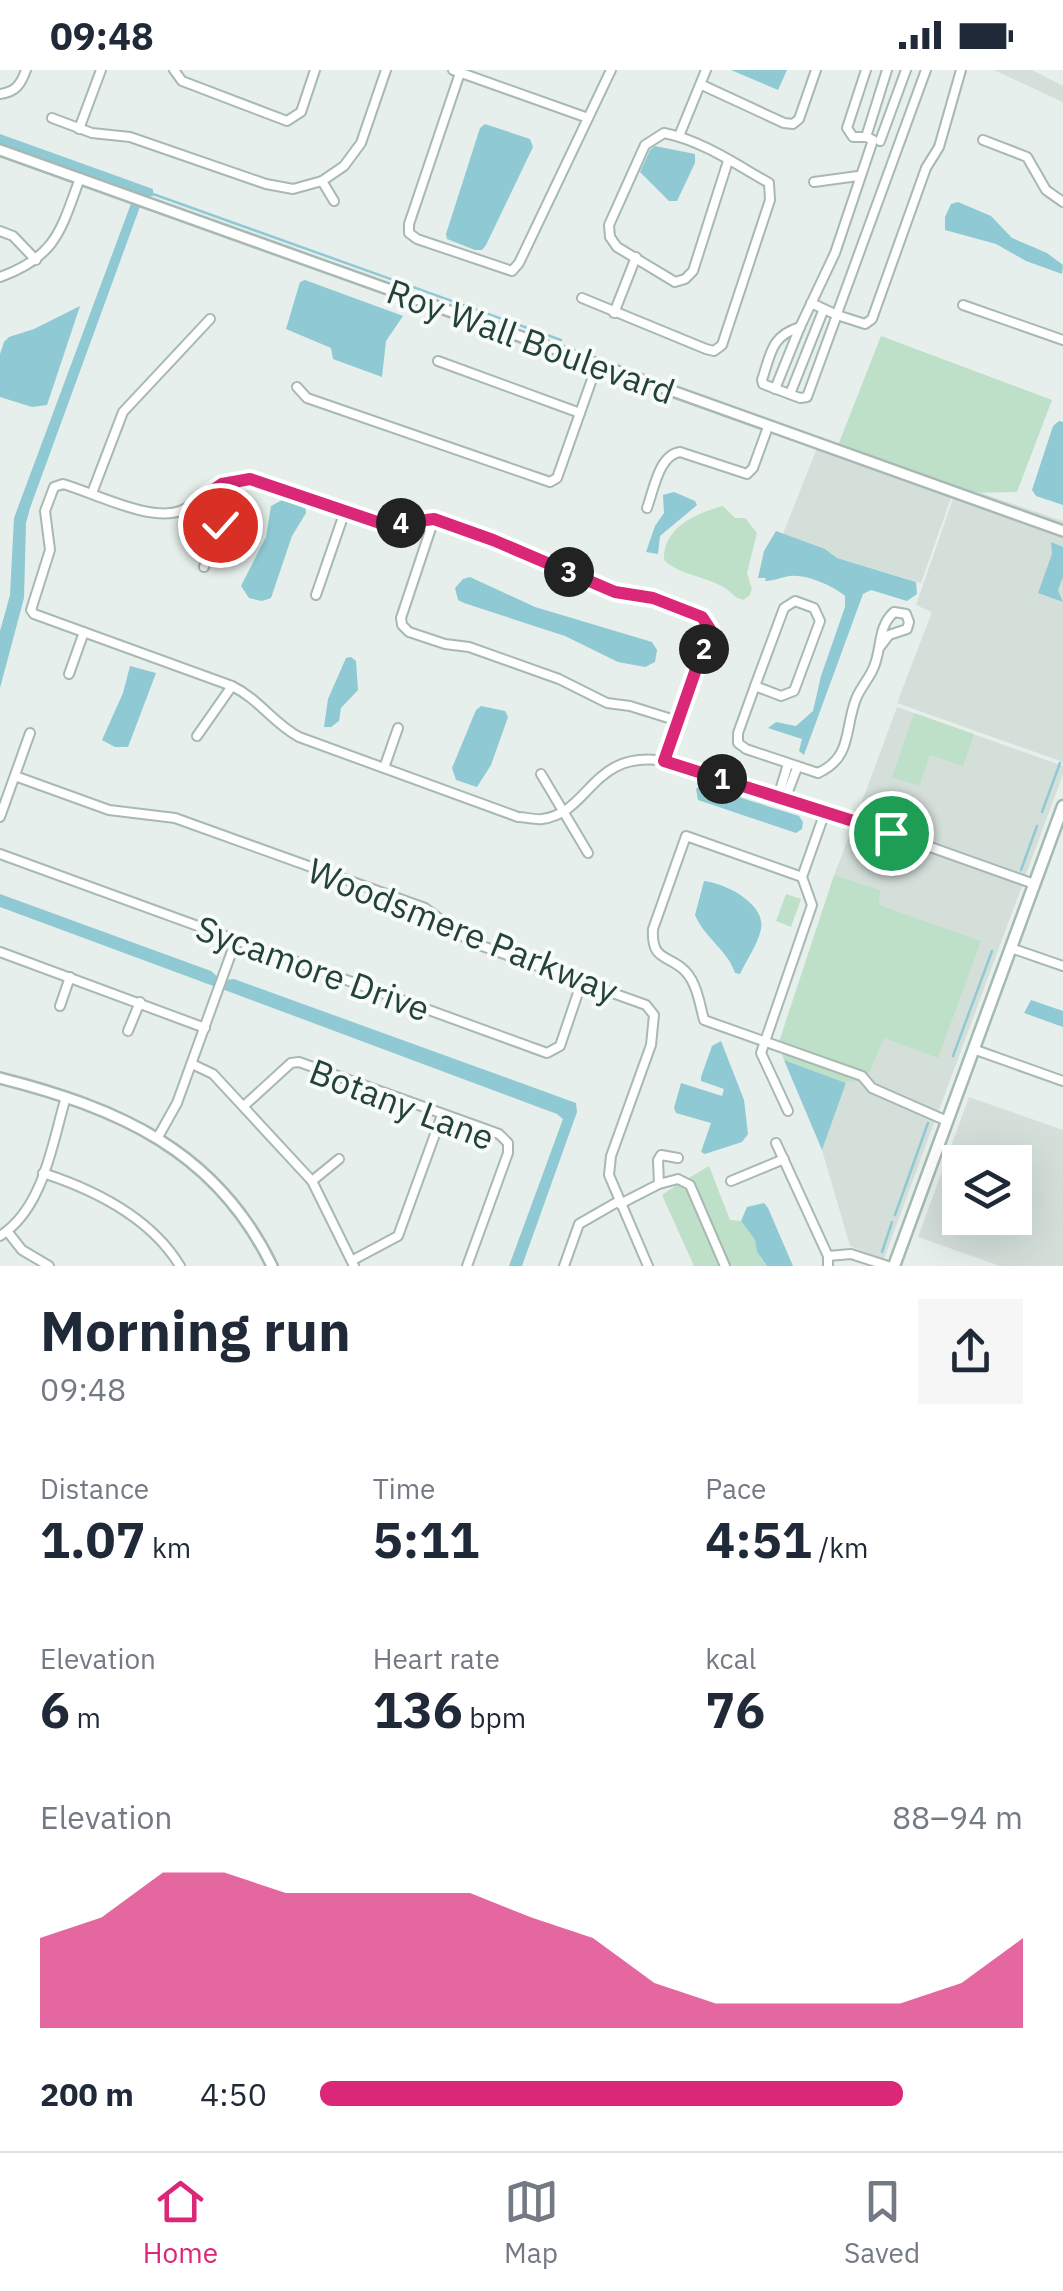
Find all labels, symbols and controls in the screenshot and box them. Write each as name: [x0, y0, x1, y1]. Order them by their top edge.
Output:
text: 09:48: [50, 11, 154, 60]
street label: Roy Wall Boulevard: [381, 268, 681, 414]
pin: [178, 483, 263, 568]
icon: check: [193, 498, 248, 553]
pin: 4: [376, 498, 426, 548]
text: 4: [393, 504, 409, 541]
pin: 3: [544, 547, 594, 597]
text: 3: [561, 553, 577, 590]
pin: 2: [679, 624, 729, 674]
text: 2: [696, 630, 712, 667]
pin: 1: [697, 754, 747, 804]
text: 1: [714, 760, 730, 797]
pin: [849, 791, 934, 876]
icon: arrive: [864, 806, 919, 861]
street label: Woodsmere Parkway: [301, 847, 625, 1013]
street label: Sycamore Drive: [190, 904, 436, 1032]
street label: Botany Lane: [303, 1048, 501, 1160]
map controls: [942, 1145, 1032, 1235]
button: layers: [942, 1145, 1032, 1235]
text: Morning run: [40, 1295, 351, 1366]
button: share: [918, 1299, 1023, 1404]
text: 09:48: [40, 1368, 126, 1410]
text: Distance: [40, 1470, 149, 1507]
text: Time: [373, 1470, 436, 1507]
text: Pace: [705, 1470, 766, 1507]
text: 1.07: [40, 1507, 146, 1572]
text: 5:11: [373, 1507, 479, 1572]
text: 4:51: [705, 1507, 812, 1572]
text: km: [146, 1529, 191, 1566]
text: /km: [812, 1529, 868, 1566]
text: Elevation: [40, 1640, 156, 1677]
text: Heart rate: [373, 1640, 500, 1677]
text: kcal: [705, 1640, 756, 1677]
text: 6: [40, 1677, 70, 1742]
text: 136: [373, 1677, 463, 1742]
text: 76: [705, 1677, 765, 1742]
text: m: [70, 1699, 101, 1736]
text: bpm: [463, 1699, 526, 1736]
text: Elevation: [40, 1796, 173, 1838]
text: 88–94 m: [892, 1796, 1023, 1838]
text: 200 m: [40, 2073, 134, 2115]
text: 4:50: [200, 2073, 267, 2115]
tab: Home: [143, 2174, 218, 2271]
tab: Map: [504, 2174, 559, 2271]
tab: Saved: [844, 2174, 920, 2271]

